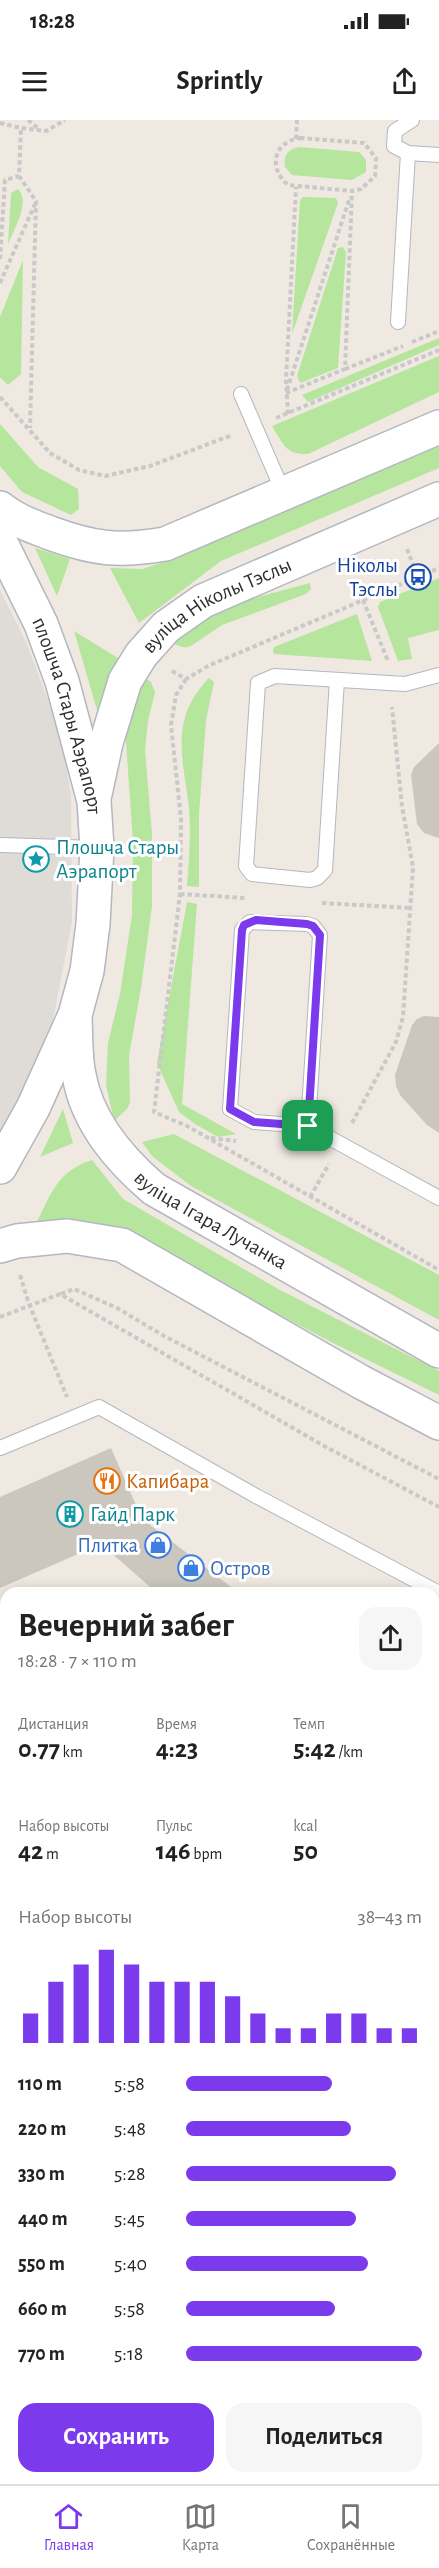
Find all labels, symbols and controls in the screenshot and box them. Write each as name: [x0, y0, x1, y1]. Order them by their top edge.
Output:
text: 18:28: [30, 10, 75, 32]
icon: menu: [18, 65, 51, 98]
icon: share: [388, 65, 421, 98]
text: Sprintly: [176, 67, 263, 94]
street label: вуліца Ніколы Тэслы: [138, 554, 295, 657]
place label: Ніколы Тэслы: [337, 555, 398, 600]
bus stop icon: Ніколы Тэслы: [403, 562, 433, 592]
street label: плошча Стары Аэрапорт: [28, 613, 105, 815]
place label: Плошча Стары Аэрапорт: [56, 837, 179, 882]
place icon: Плошча Стары Аэрапорт: [21, 844, 51, 874]
pin: [282, 1100, 333, 1151]
icon: arrive: [291, 1109, 324, 1142]
street label: вуліца Ігара Лучанка: [130, 1167, 291, 1274]
restaurant icon: Капибара: [92, 1466, 122, 1496]
place label: Капибара: [126, 1471, 210, 1492]
building icon: Гайд Парк: [55, 1499, 85, 1529]
place label: Гайд Парк: [90, 1504, 175, 1525]
shop icon: Плитка: [143, 1530, 173, 1560]
place label: Плитка: [77, 1535, 138, 1556]
shop icon: Остров: [176, 1553, 206, 1583]
place label: Остров: [210, 1558, 271, 1579]
button: share: [359, 1607, 422, 1670]
text: Вечерний забег: [18, 1610, 234, 1643]
text: 18:28 · 7 × 110 m: [18, 1651, 137, 1671]
text: Дистанция: [18, 1716, 89, 1732]
text: Время: [156, 1716, 197, 1732]
text: Темп: [293, 1716, 325, 1732]
text: 0.77: [18, 1736, 60, 1762]
text: 4:23: [156, 1736, 198, 1762]
text: 5:42: [293, 1736, 336, 1762]
text: km: [60, 1744, 83, 1760]
text: /km: [336, 1744, 363, 1760]
text: Набор высоты: [18, 1818, 109, 1834]
text: Пульс: [156, 1818, 193, 1834]
text: kcal: [293, 1818, 318, 1834]
text: 42: [18, 1838, 43, 1864]
text: 146: [156, 1838, 191, 1864]
text: 50: [293, 1838, 318, 1864]
text: m: [43, 1846, 59, 1862]
text: bpm: [191, 1846, 222, 1862]
text: Набор высоты: [18, 1907, 132, 1927]
text: 38–43 m: [358, 1907, 422, 1927]
text: 110 m: [18, 2074, 62, 2094]
text: 5:58: [114, 2074, 145, 2094]
text: 220 m: [18, 2119, 66, 2139]
text: 5:48: [114, 2119, 146, 2139]
text: 330 m: [18, 2164, 65, 2184]
text: 5:28: [114, 2164, 146, 2184]
text: 440 m: [18, 2209, 68, 2229]
text: 5:45: [114, 2209, 145, 2229]
text: 550 m: [18, 2254, 65, 2274]
text: 5:40: [114, 2254, 147, 2274]
text: 660 m: [18, 2299, 67, 2319]
text: 5:58: [114, 2299, 145, 2319]
text: 770 m: [18, 2344, 65, 2364]
text: 5:18: [114, 2344, 143, 2364]
button: Сохранить: [18, 2403, 214, 2472]
button: Поделиться: [226, 2403, 422, 2472]
tab: Главная: [44, 2500, 94, 2555]
tab: Карта: [182, 2500, 219, 2555]
tab: Сохранённые: [307, 2500, 395, 2555]

